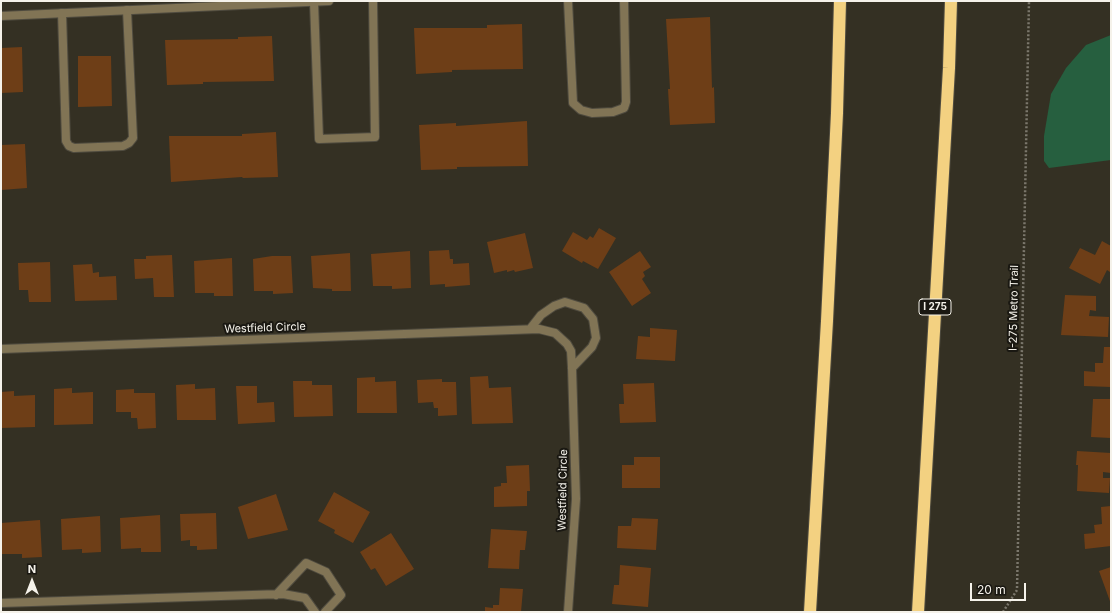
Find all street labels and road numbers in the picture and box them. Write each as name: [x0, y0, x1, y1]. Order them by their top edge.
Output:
street label: I-275 Metro Trail: [1007, 265, 1021, 351]
road number: I 275: [919, 299, 951, 315]
street label: Westfield Circle: [224, 320, 306, 336]
street label: Westfield Circle: [556, 449, 570, 531]

